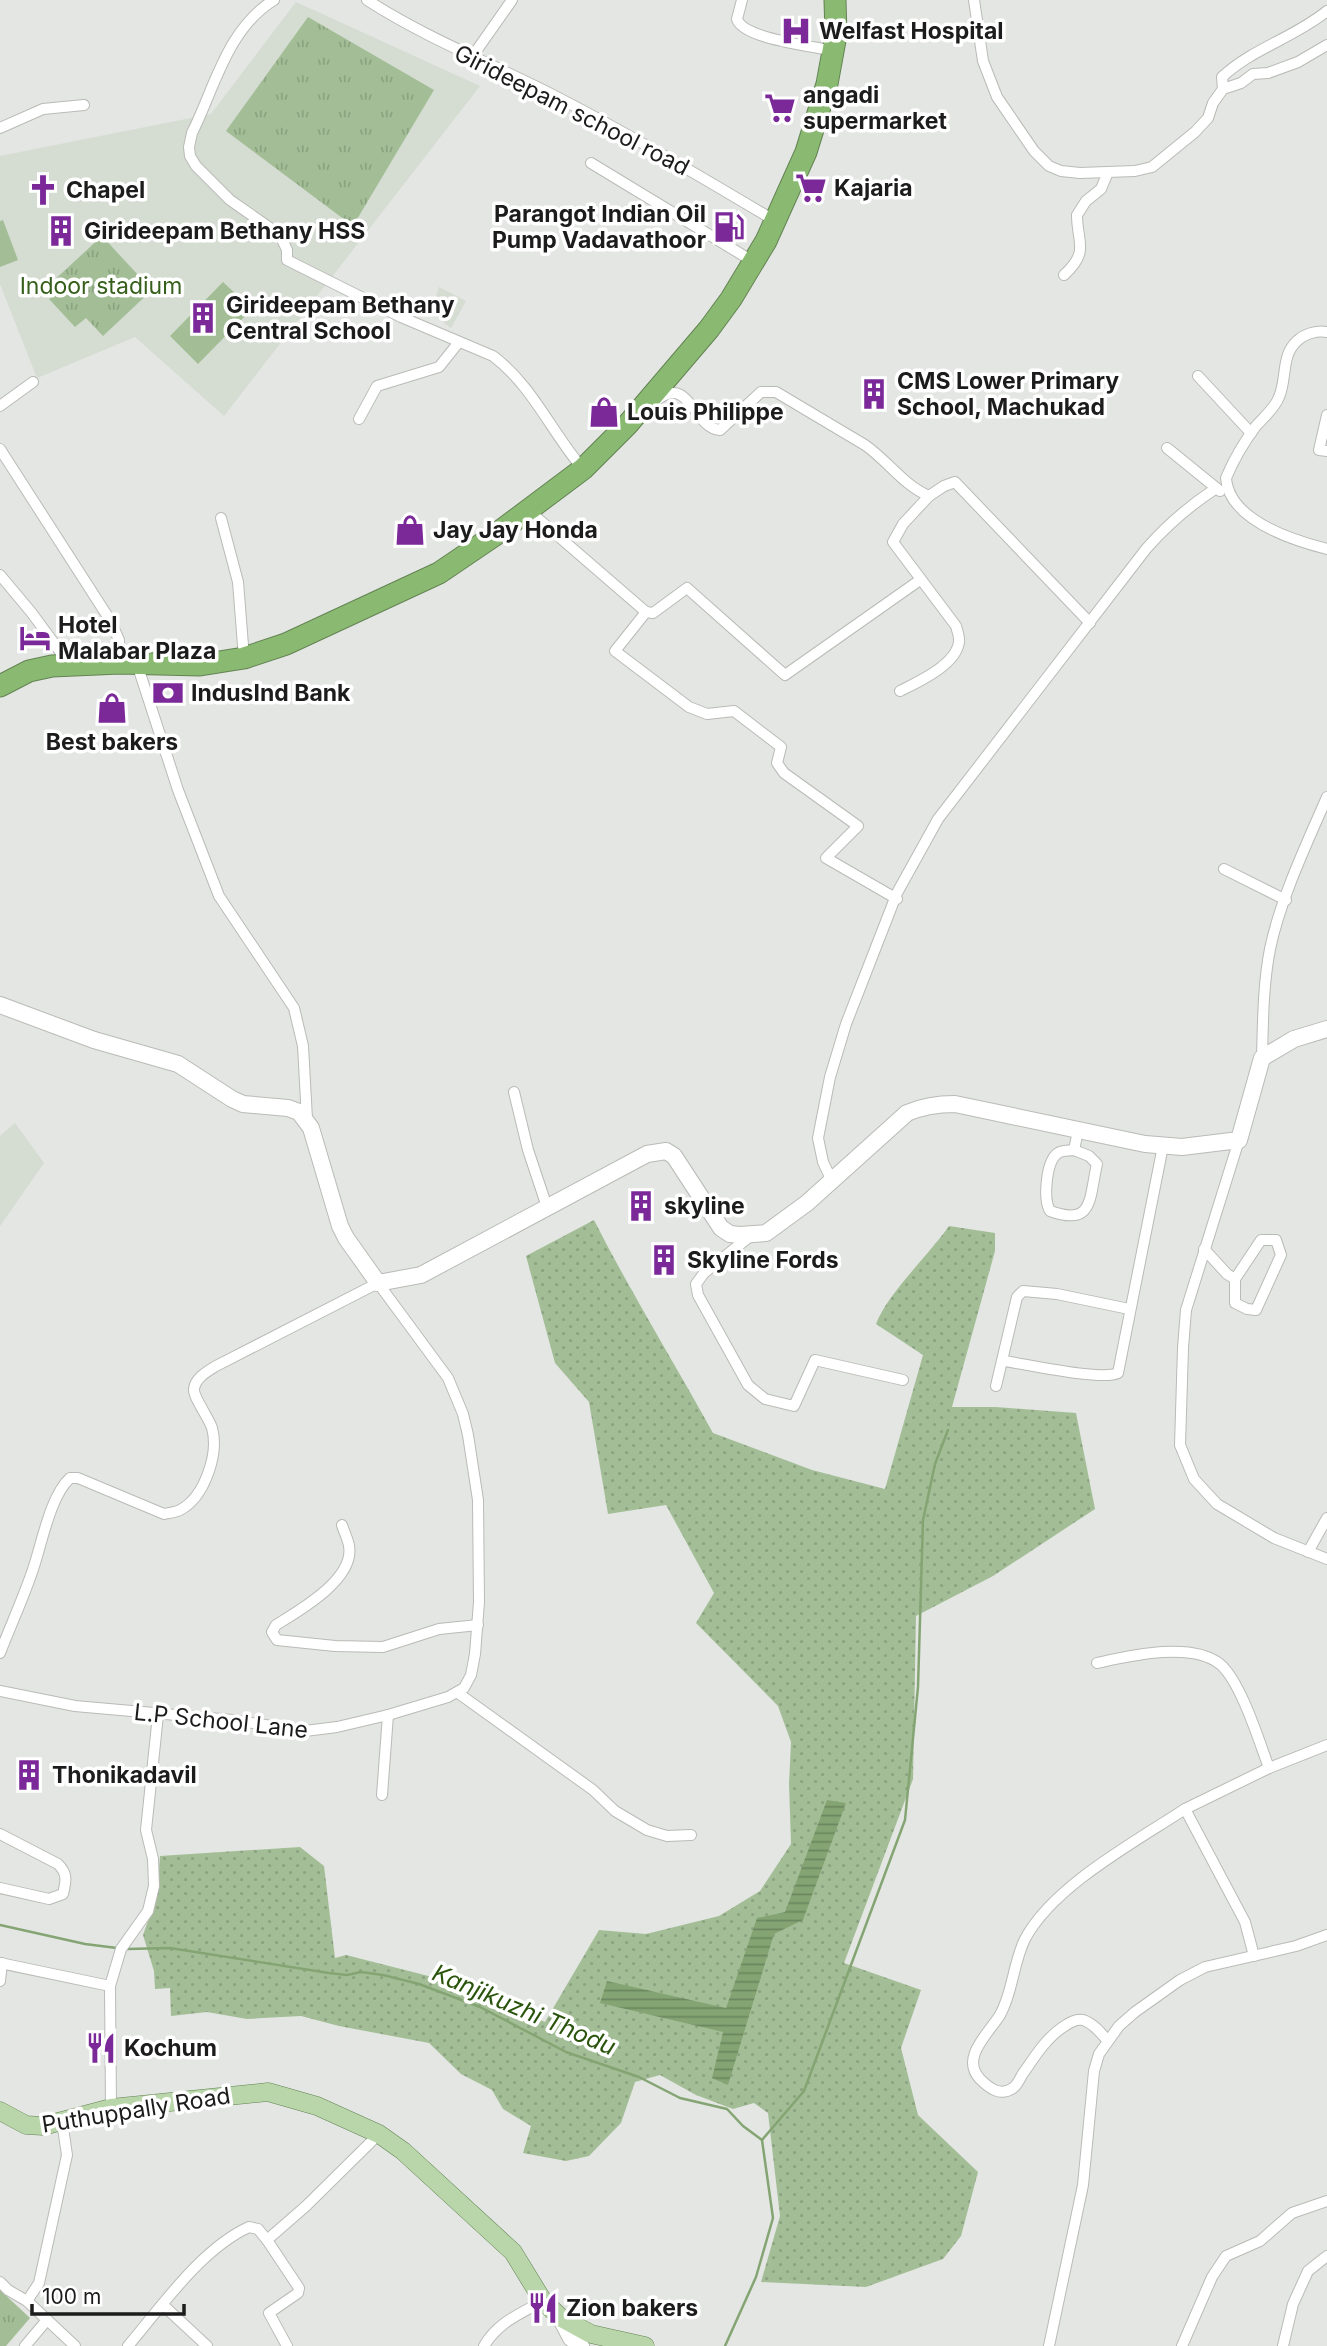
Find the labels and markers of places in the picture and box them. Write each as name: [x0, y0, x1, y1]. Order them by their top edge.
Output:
hospital icon: Welfast Hospital: [779, 14, 813, 48]
place label: Welfast Hospital: [819, 17, 1003, 45]
place label: angadi supermarket: [803, 81, 948, 135]
supermarket icon: angadi supermarket: [763, 91, 797, 125]
supermarket icon: Kajaria: [794, 171, 828, 205]
church icon: Chapel: [26, 173, 60, 207]
place label: Kajaria: [834, 174, 913, 202]
place label: Chapel: [66, 176, 145, 204]
place label: Parangot Indian Oil Pump Vadavathoor: [492, 200, 706, 254]
fuel station icon: Parangot Indian Oil Pump Vadavathoor: [712, 210, 746, 244]
building icon: Girideepam Bethany HSS: [44, 214, 78, 248]
place label: Girideepam Bethany HSS: [84, 217, 365, 245]
place label: Girideepam Bethany Central School: [226, 291, 455, 345]
building icon: Girideepam Bethany Central School: [186, 301, 220, 335]
place label: CMS Lower Primary School, Machukad: [897, 367, 1119, 421]
building icon: CMS Lower Primary School, Machukad: [857, 377, 891, 411]
shop icon: Louis Philippe: [587, 395, 621, 429]
place label: Louis Philippe: [627, 398, 784, 426]
shop icon: Jay Jay Honda: [393, 513, 427, 547]
place label: Jay Jay Honda: [433, 516, 598, 544]
place label: Hotel Malabar Plaza: [58, 611, 216, 665]
hotel icon: Hotel Malabar Plaza: [18, 621, 52, 655]
bank icon: IndusInd Bank: [151, 676, 185, 710]
place label: IndusInd Bank: [191, 679, 351, 707]
shop icon: Best bakers: [95, 691, 129, 725]
place label: Best bakers: [46, 728, 178, 756]
building icon: skyline: [624, 1189, 658, 1223]
place label: skyline: [664, 1192, 745, 1220]
building icon: Skyline Fords: [647, 1243, 681, 1277]
place label: Skyline Fords: [687, 1246, 839, 1274]
building icon: Thonikadavil: [12, 1758, 46, 1792]
place label: Thonikadavil: [52, 1761, 197, 1789]
restaurant icon: Kochum: [84, 2031, 118, 2065]
place label: Kochum: [124, 2034, 217, 2062]
restaurant icon: Zion bakers: [526, 2291, 560, 2325]
place label: Zion bakers: [566, 2294, 698, 2322]

